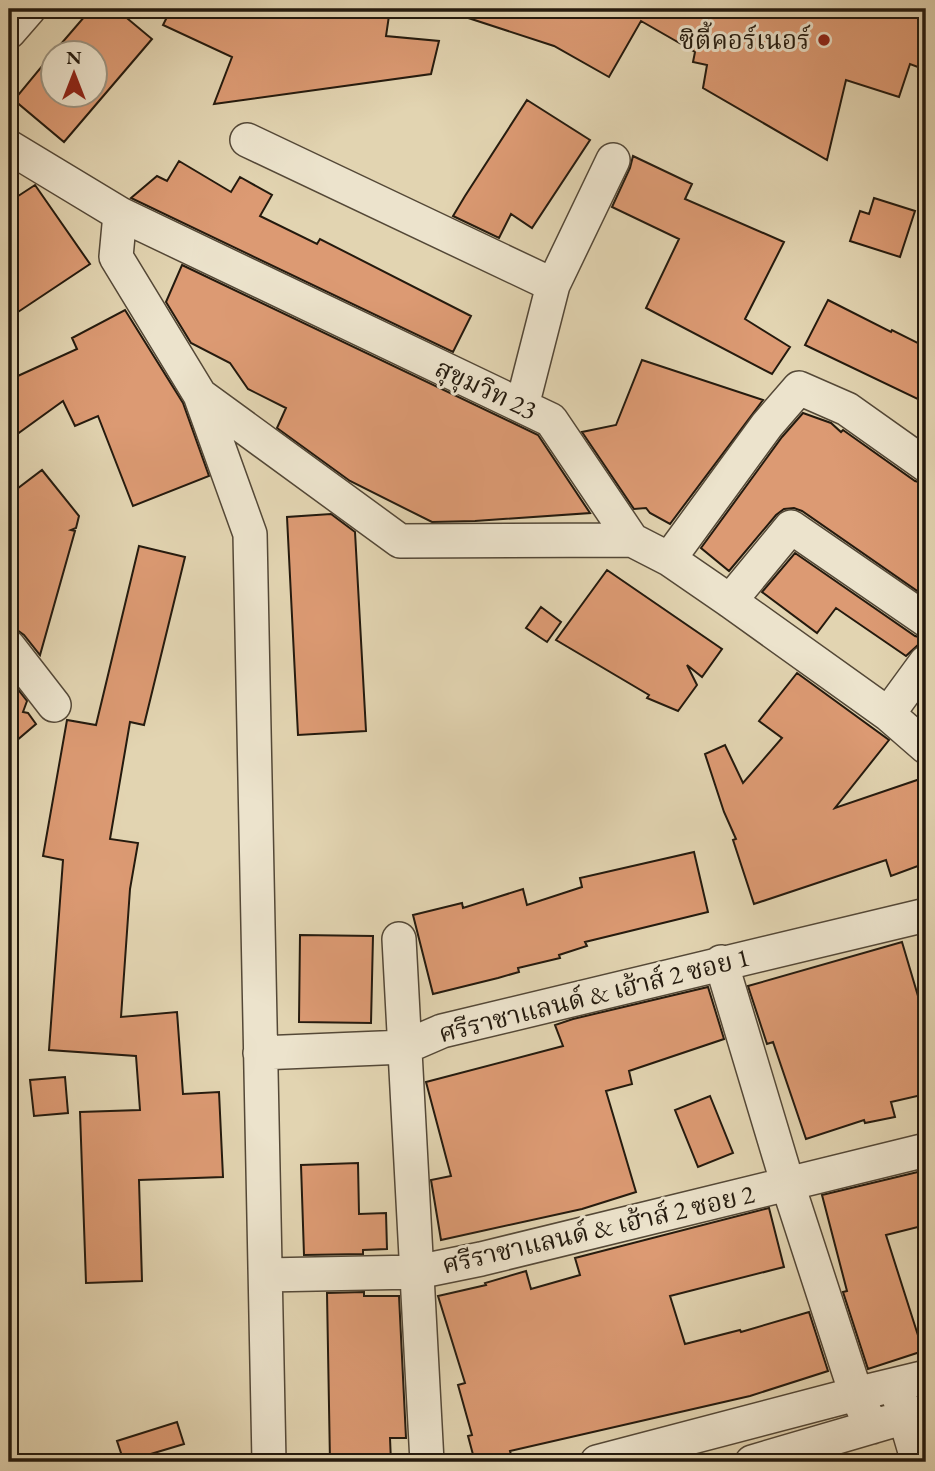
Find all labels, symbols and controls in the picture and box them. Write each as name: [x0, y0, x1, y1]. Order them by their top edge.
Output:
place label: ซิตี้คอร์เนอร์: [679, 21, 810, 57]
marker: ซิตี้คอร์เนอร์: [816, 32, 832, 48]
north arrow: [38, 38, 108, 108]
text: N: [66, 45, 82, 70]
street label: สุขุมวิท 23: [429, 351, 542, 428]
street label: ศรีราชาแลนด์ & เฮ้าส์ 2 ซอย 1: [435, 940, 753, 1050]
street label: ศรีราชาแลนด์ & เฮ้าส์ 2 ซอย 2: [438, 1176, 758, 1282]

